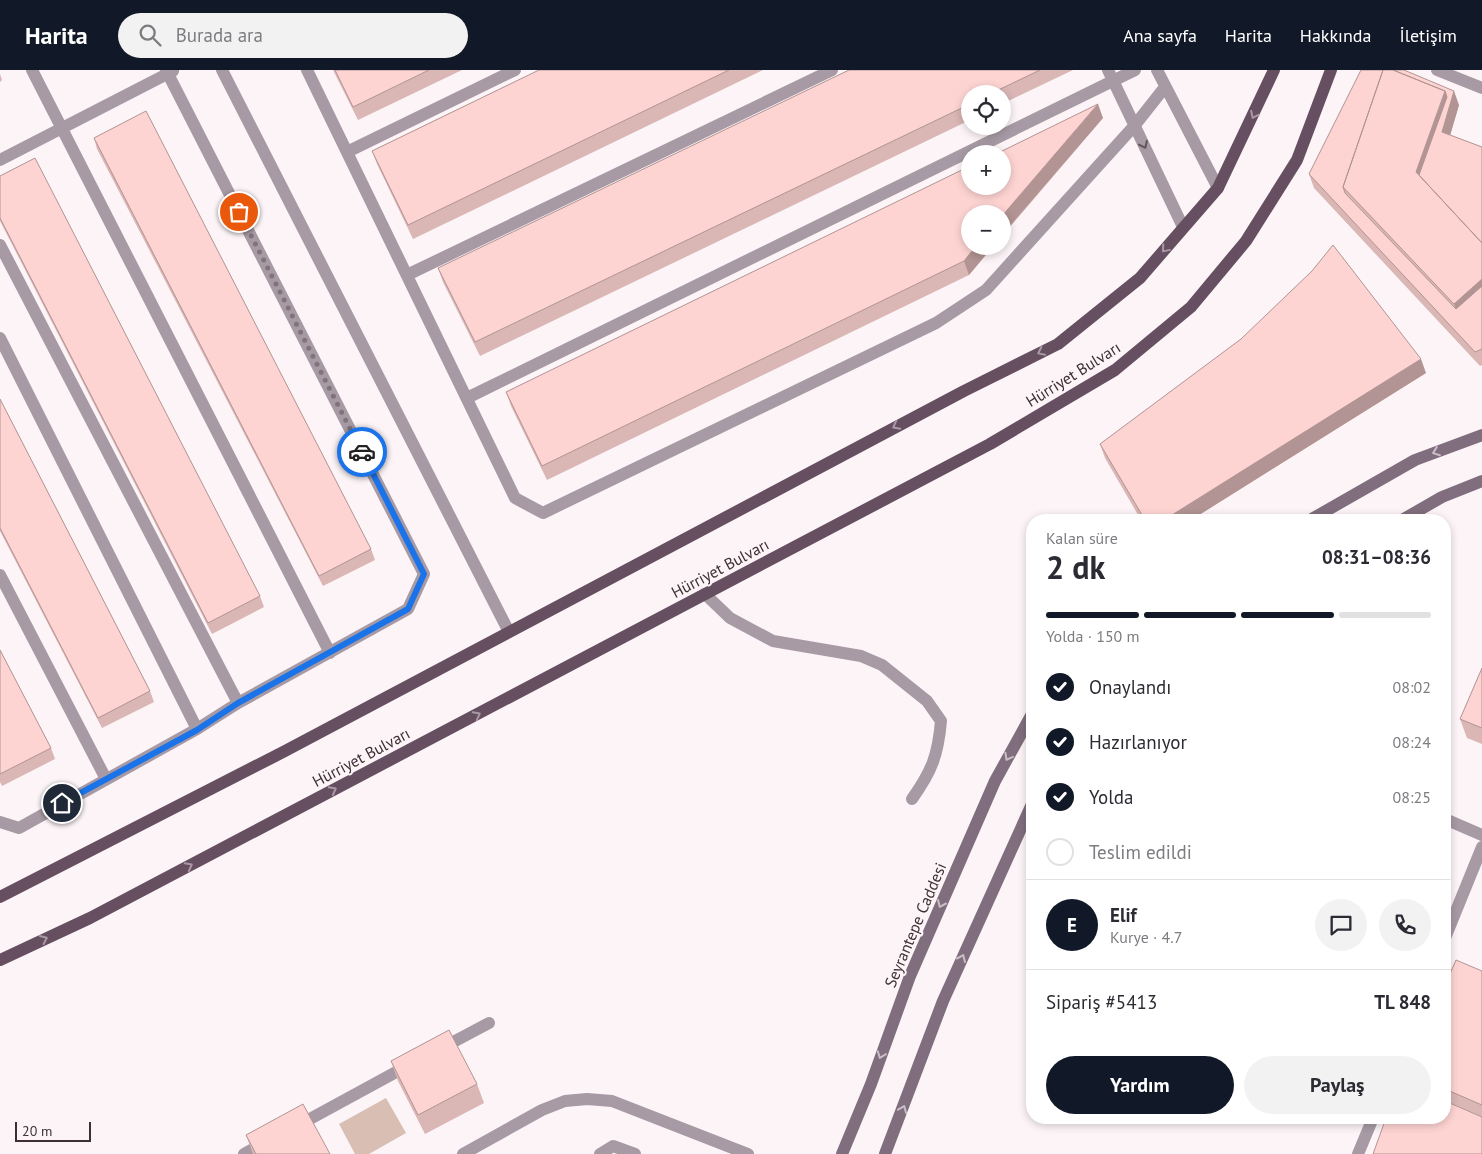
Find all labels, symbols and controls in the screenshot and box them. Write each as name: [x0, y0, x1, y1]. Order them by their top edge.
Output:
search box: [118, 13, 468, 58]
text: Harita: [25, 20, 88, 51]
icon: search: [136, 21, 164, 49]
text: Burada ara: [176, 23, 263, 47]
text: Ana sayfa: [1123, 24, 1197, 47]
text: Harita: [1225, 24, 1272, 47]
text: Hakkında: [1300, 24, 1371, 47]
text: İletişim: [1399, 24, 1457, 47]
map controls: [961, 85, 1011, 255]
button: locate: [961, 85, 1011, 135]
one-way arrow: [1250, 109, 1260, 118]
one-way arrow: [1138, 140, 1148, 149]
button: +: [961, 145, 1011, 195]
pin: [218, 191, 260, 233]
icon: bag: [225, 198, 253, 226]
button: −: [961, 205, 1011, 255]
one-way arrow: [1161, 243, 1170, 252]
street label: Hürriyet Bulvarı: [1022, 337, 1124, 411]
one-way arrow: [1037, 346, 1046, 356]
one-way arrow: [893, 420, 902, 430]
courier: [337, 427, 387, 477]
icon: car: [348, 438, 376, 466]
one-way arrow: [1433, 446, 1441, 456]
text: Kalan süre: [1046, 528, 1118, 548]
street label: Hürriyet Bulvarı: [668, 534, 772, 602]
text: 08:31–08:36: [1322, 545, 1431, 569]
text: 2 dk: [1046, 546, 1105, 588]
text: Yolda · 150 m: [1046, 626, 1140, 646]
icon: check: [1046, 673, 1074, 701]
text: Onaylandı: [1089, 675, 1171, 699]
text: 08:02: [1393, 677, 1431, 697]
one-way arrow: [472, 711, 481, 721]
street label: Hürriyet Bulvarı: [309, 723, 413, 791]
icon: check: [1046, 728, 1074, 756]
text: Hazırlanıyor: [1089, 730, 1187, 754]
text: 08:24: [1393, 732, 1431, 752]
one-way arrow: [1005, 751, 1015, 760]
pin: [41, 782, 83, 824]
icon: check: [1046, 783, 1074, 811]
text: Yolda: [1089, 785, 1133, 809]
one-way arrow: [328, 786, 337, 796]
text: 08:25: [1393, 787, 1431, 807]
icon: home: [48, 789, 76, 817]
text: Teslim edildi: [1089, 840, 1192, 864]
street label: Seyrantepe Caddesi: [880, 860, 950, 990]
one-way arrow: [184, 862, 193, 872]
one-way arrow: [936, 899, 947, 908]
button: chat: [1315, 899, 1367, 951]
button: phone: [1379, 899, 1431, 951]
text: Elif: [1110, 903, 1137, 927]
text: E: [1067, 913, 1077, 937]
text: Kurye · 4.7: [1110, 927, 1182, 947]
one-way arrow: [39, 935, 48, 946]
one-way arrow: [956, 954, 967, 963]
text: Sipariş #5413: [1046, 990, 1157, 1014]
text: TL 848: [1374, 990, 1431, 1014]
one-way arrow: [877, 1051, 887, 1059]
button: Yardım: [1046, 1056, 1234, 1114]
button: Paylaş: [1244, 1056, 1431, 1114]
one-way arrow: [897, 1105, 907, 1114]
scale bar: [15, 1119, 91, 1142]
text: 20 m: [22, 1122, 52, 1140]

